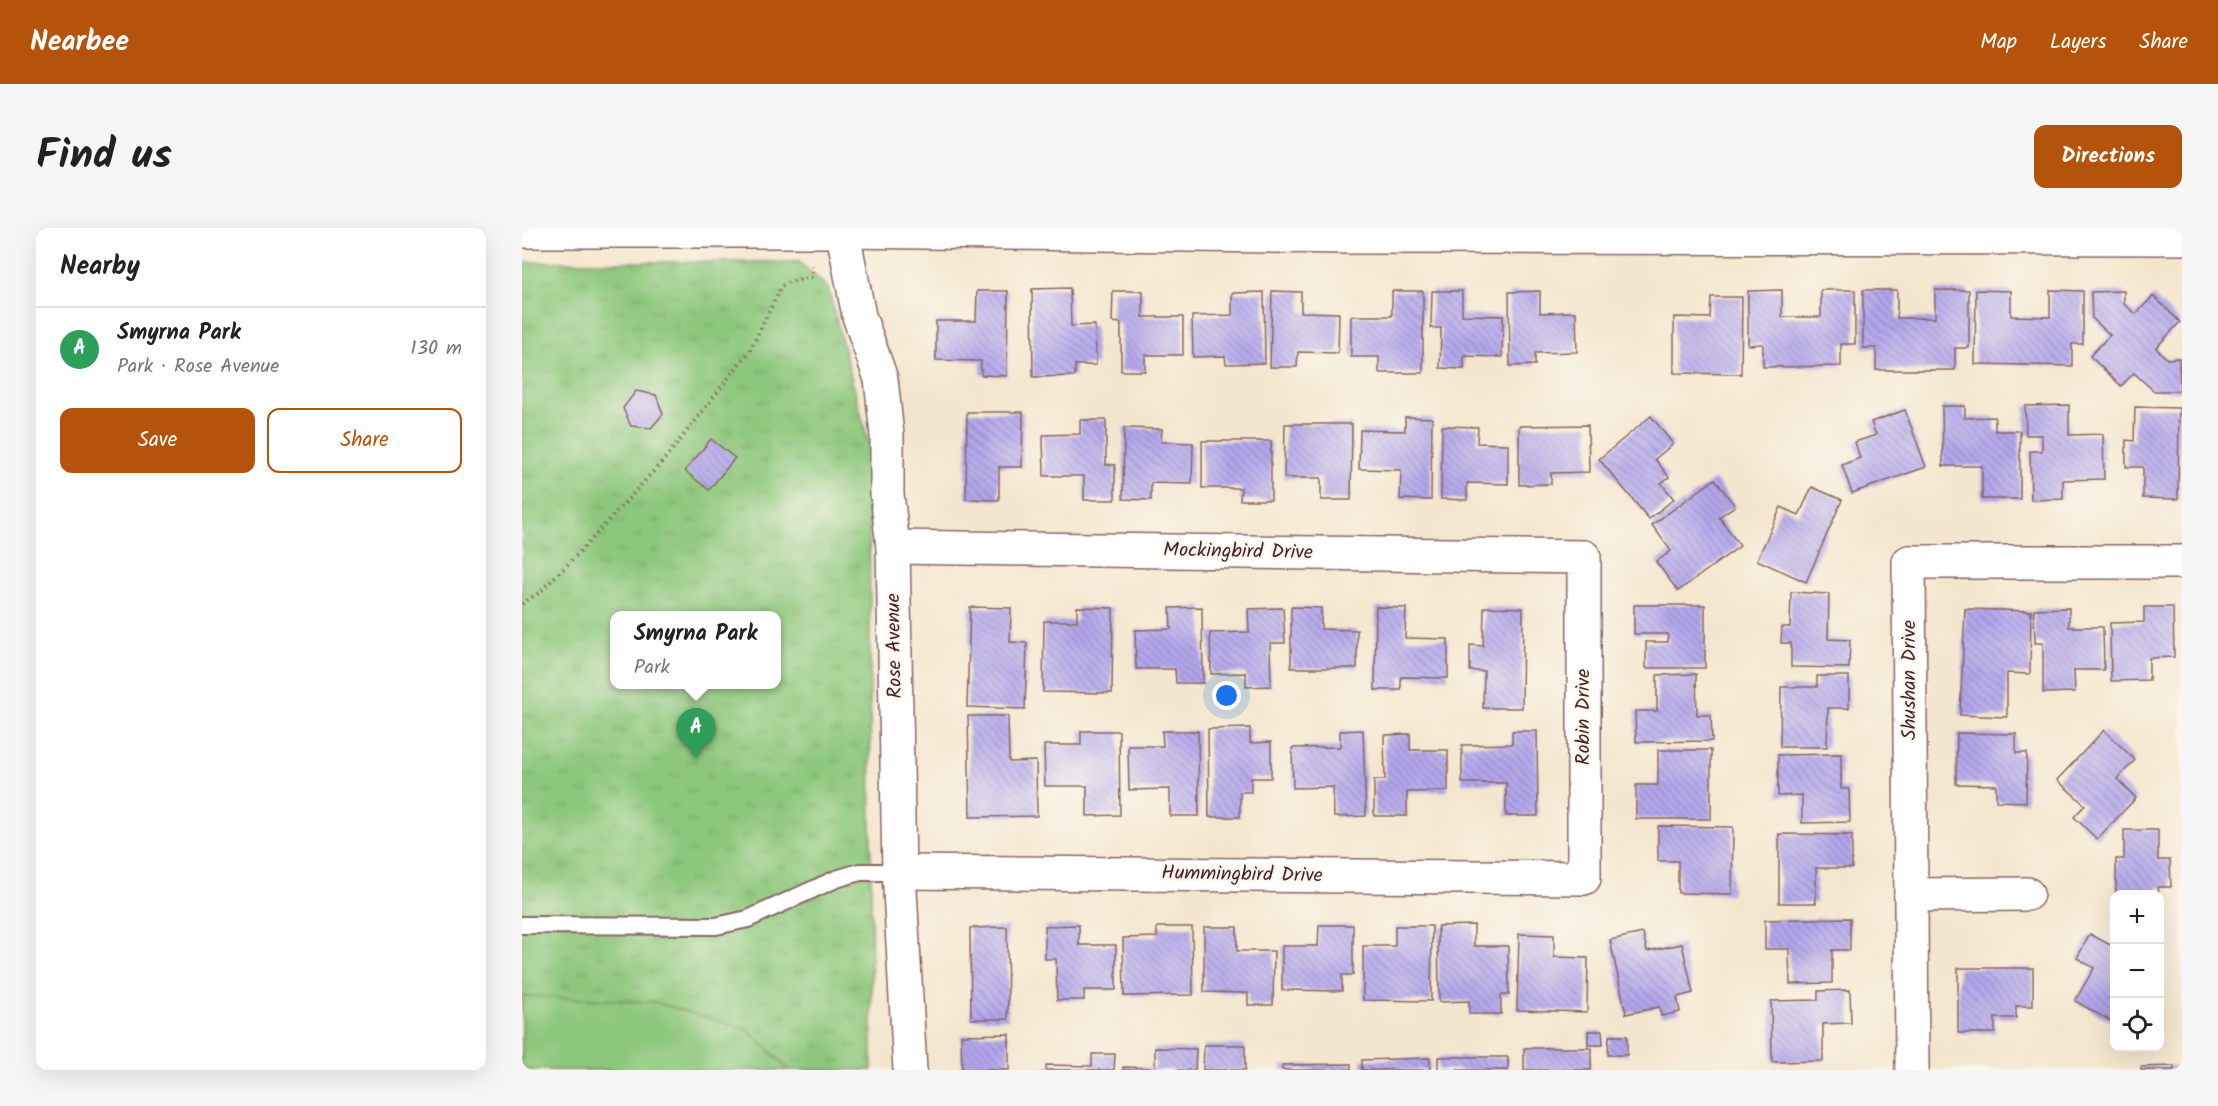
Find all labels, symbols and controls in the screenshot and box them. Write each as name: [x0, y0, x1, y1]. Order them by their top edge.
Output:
text: Nearbee: [30, 20, 129, 65]
text: Map: [1980, 26, 2017, 59]
text: Layers: [2050, 26, 2106, 59]
text: Share: [2139, 26, 2188, 59]
text: Find us: [36, 123, 172, 190]
button: Directions: [2034, 125, 2182, 188]
text: Nearby: [60, 246, 140, 288]
text: Smyrna Park: [117, 316, 241, 351]
text: A: [73, 333, 86, 365]
text: 130 m: [410, 333, 462, 365]
text: Park · Rose Avenue: [117, 351, 279, 383]
button: Save: [60, 408, 255, 473]
button: Share: [267, 408, 462, 473]
street label: Mockingbird Drive: [1163, 535, 1313, 569]
street label: Rose Avenue: [878, 593, 912, 699]
popup: [610, 611, 781, 689]
text: Smyrna Park: [634, 617, 757, 652]
street label: Shushan Drive: [1894, 620, 1926, 740]
text: Park: [634, 652, 670, 684]
street label: Robin Drive: [1568, 669, 1600, 765]
your location: [1212, 681, 1241, 710]
pin: A: [676, 708, 716, 758]
street label: Hummingbird Drive: [1161, 858, 1323, 892]
map controls: [2110, 890, 2164, 1052]
button: +: [2110, 890, 2164, 944]
button: −: [2110, 944, 2164, 998]
button: locate: [2110, 998, 2164, 1052]

